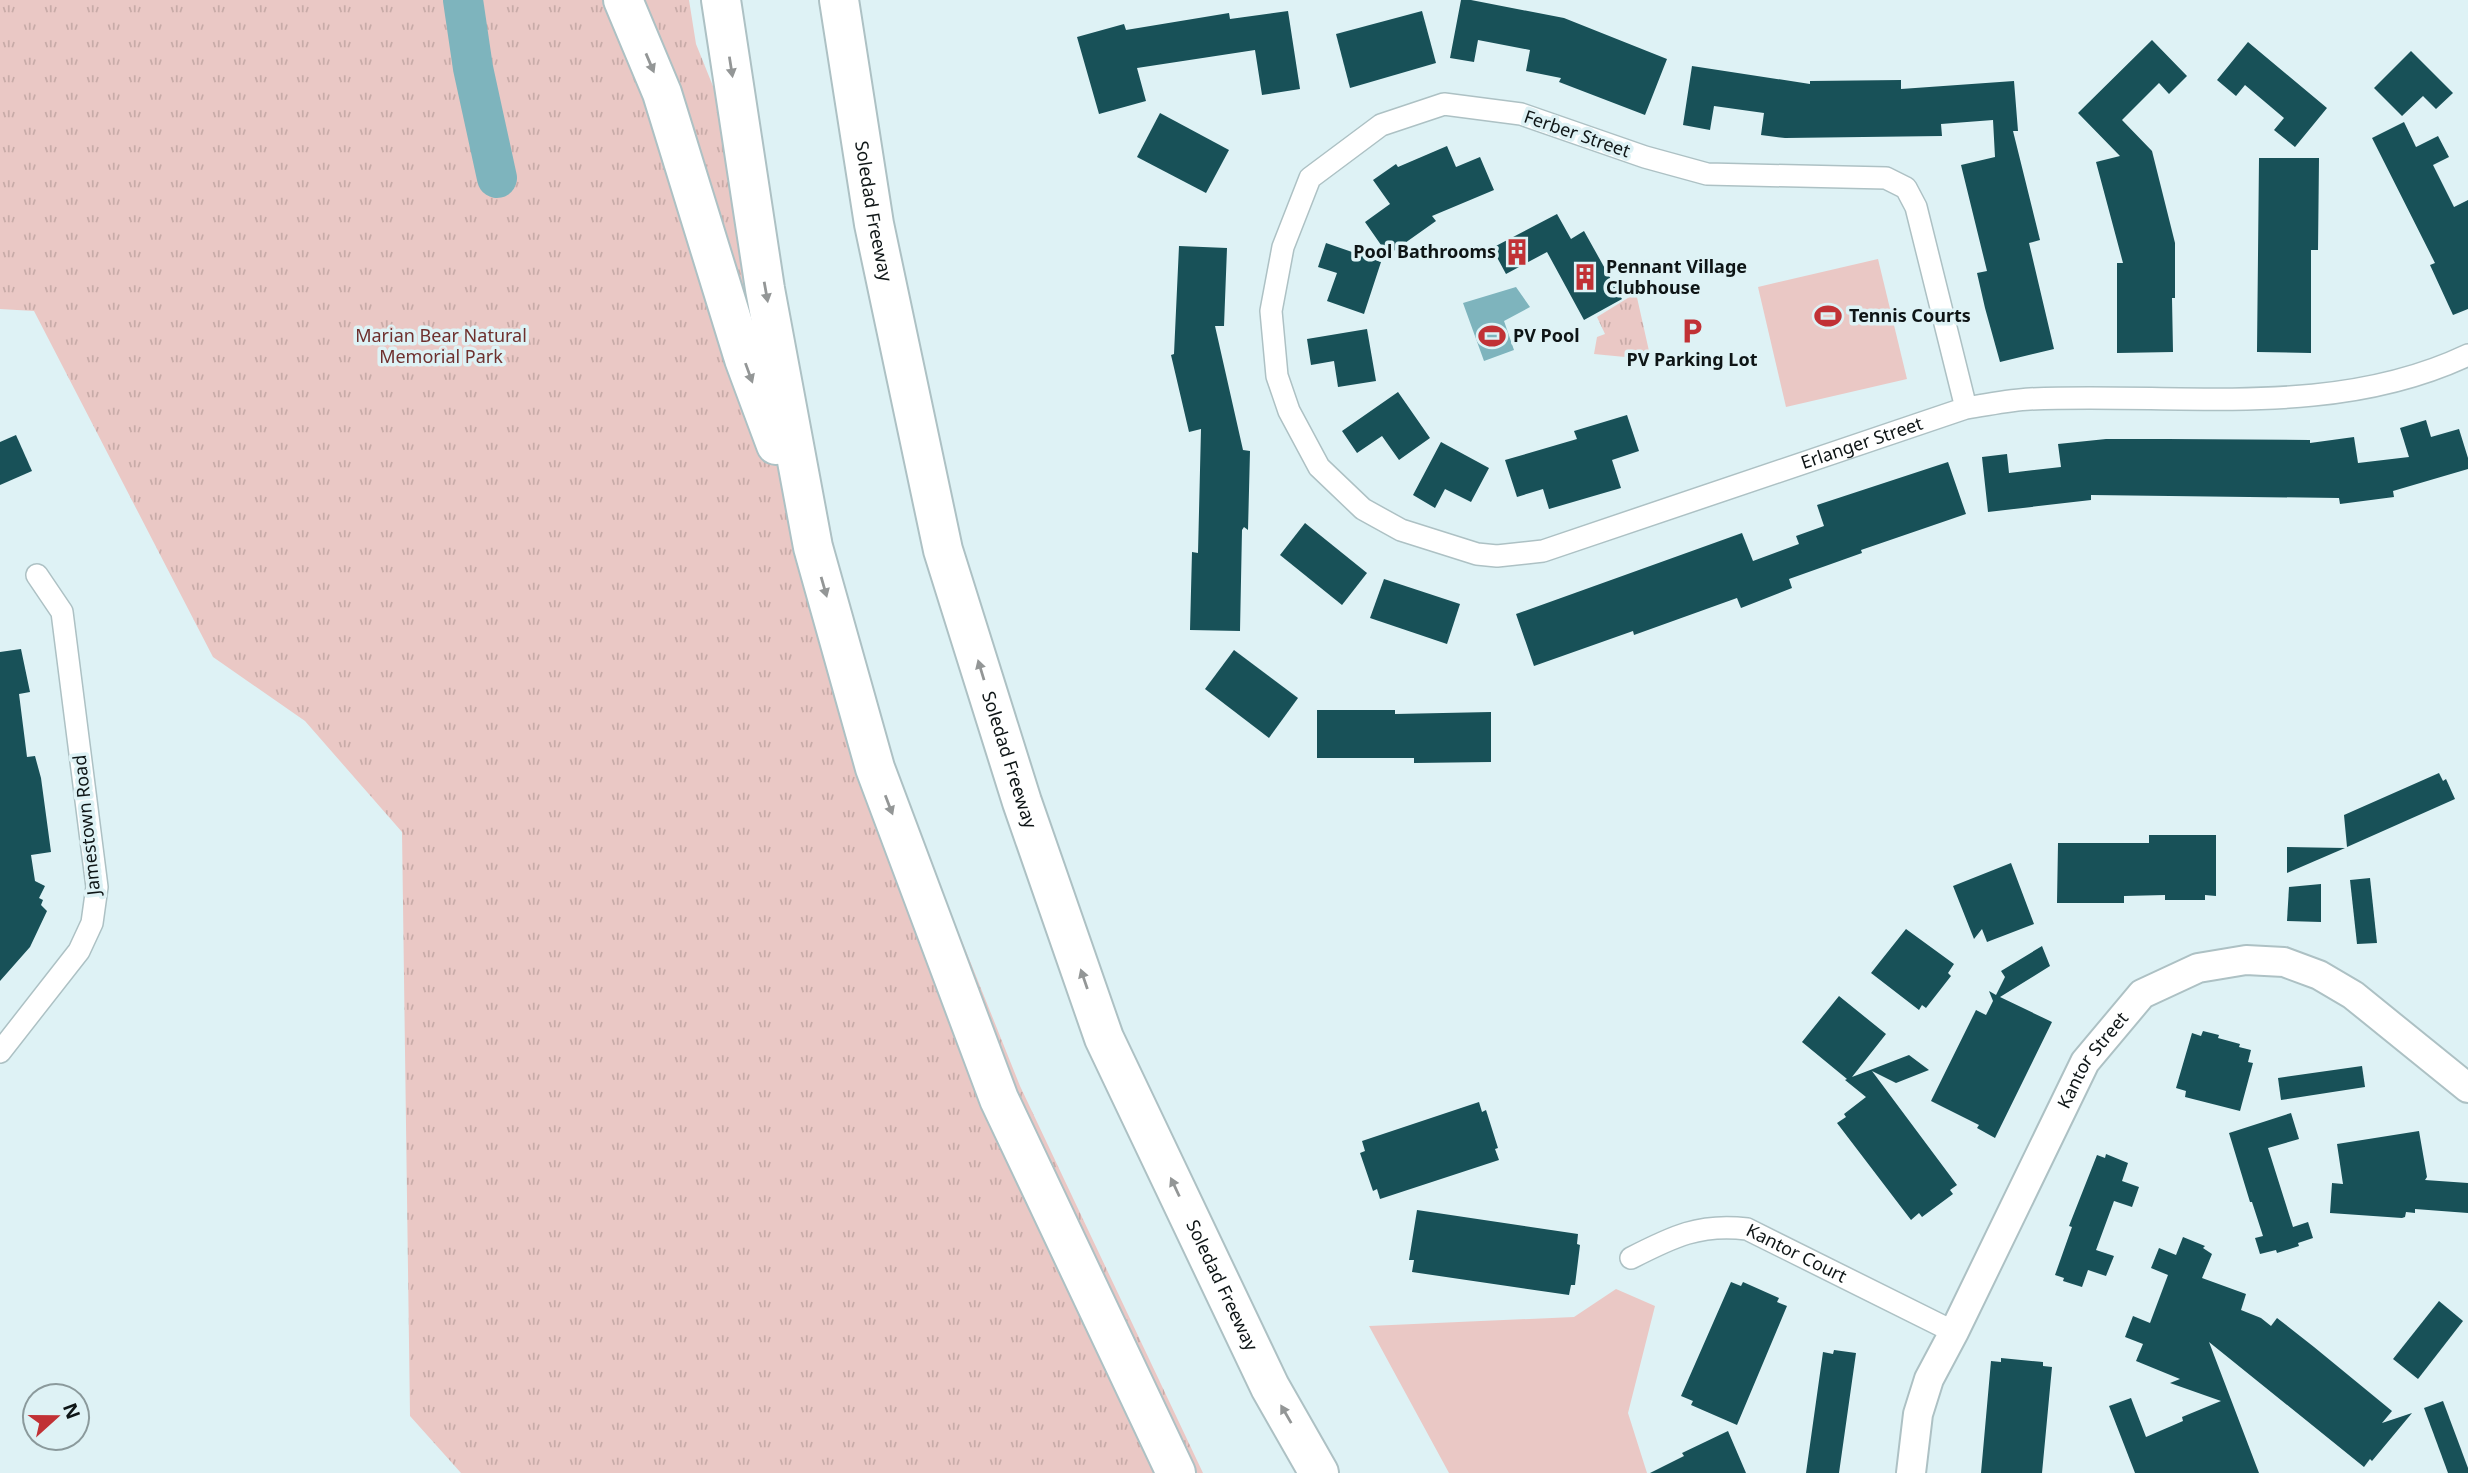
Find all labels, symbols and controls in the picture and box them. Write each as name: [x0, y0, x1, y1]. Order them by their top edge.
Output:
one-way arrow: [644, 53, 656, 73]
one-way arrow: [726, 57, 737, 79]
street label: Ferber Street: [1521, 104, 1634, 163]
street label: Soledad Freeway: [850, 139, 899, 284]
building icon: Pool Bathrooms: [1502, 237, 1532, 267]
place label: Pool Bathrooms: [1353, 239, 1496, 263]
place label: Pennant Village Clubhouse: [1606, 254, 1747, 299]
building icon: Pennant Village Clubhouse: [1570, 262, 1600, 292]
one-way arrow: [761, 281, 772, 303]
sports icon: Tennis Courts: [1813, 301, 1843, 331]
place label: Tennis Courts: [1849, 303, 1971, 327]
parking icon: PV Parking Lot: [1677, 316, 1707, 346]
sports icon: PV Pool: [1477, 321, 1507, 351]
park label: Marian Bear Natural Memorial Park: [355, 323, 527, 368]
place label: PV Pool: [1513, 323, 1580, 347]
place label: PV Parking Lot: [1627, 347, 1758, 371]
one-way arrow: [744, 362, 755, 383]
street label: Erlanger Street: [1797, 410, 1926, 474]
one-way arrow: [820, 577, 830, 598]
one-way arrow: [975, 660, 986, 681]
street label: Soledad Freeway: [977, 688, 1043, 832]
street label: Jamestown Road: [67, 754, 106, 898]
one-way arrow: [884, 795, 895, 816]
one-way arrow: [1078, 969, 1089, 990]
street label: Kantor Street: [2051, 1006, 2133, 1112]
one-way arrow: [1170, 1177, 1181, 1197]
street label: Soledad Freeway: [1181, 1216, 1264, 1355]
street label: Kantor Court: [1743, 1218, 1851, 1288]
north arrow: [21, 1382, 91, 1452]
text: N: [57, 1399, 87, 1423]
one-way arrow: [1280, 1404, 1292, 1423]

